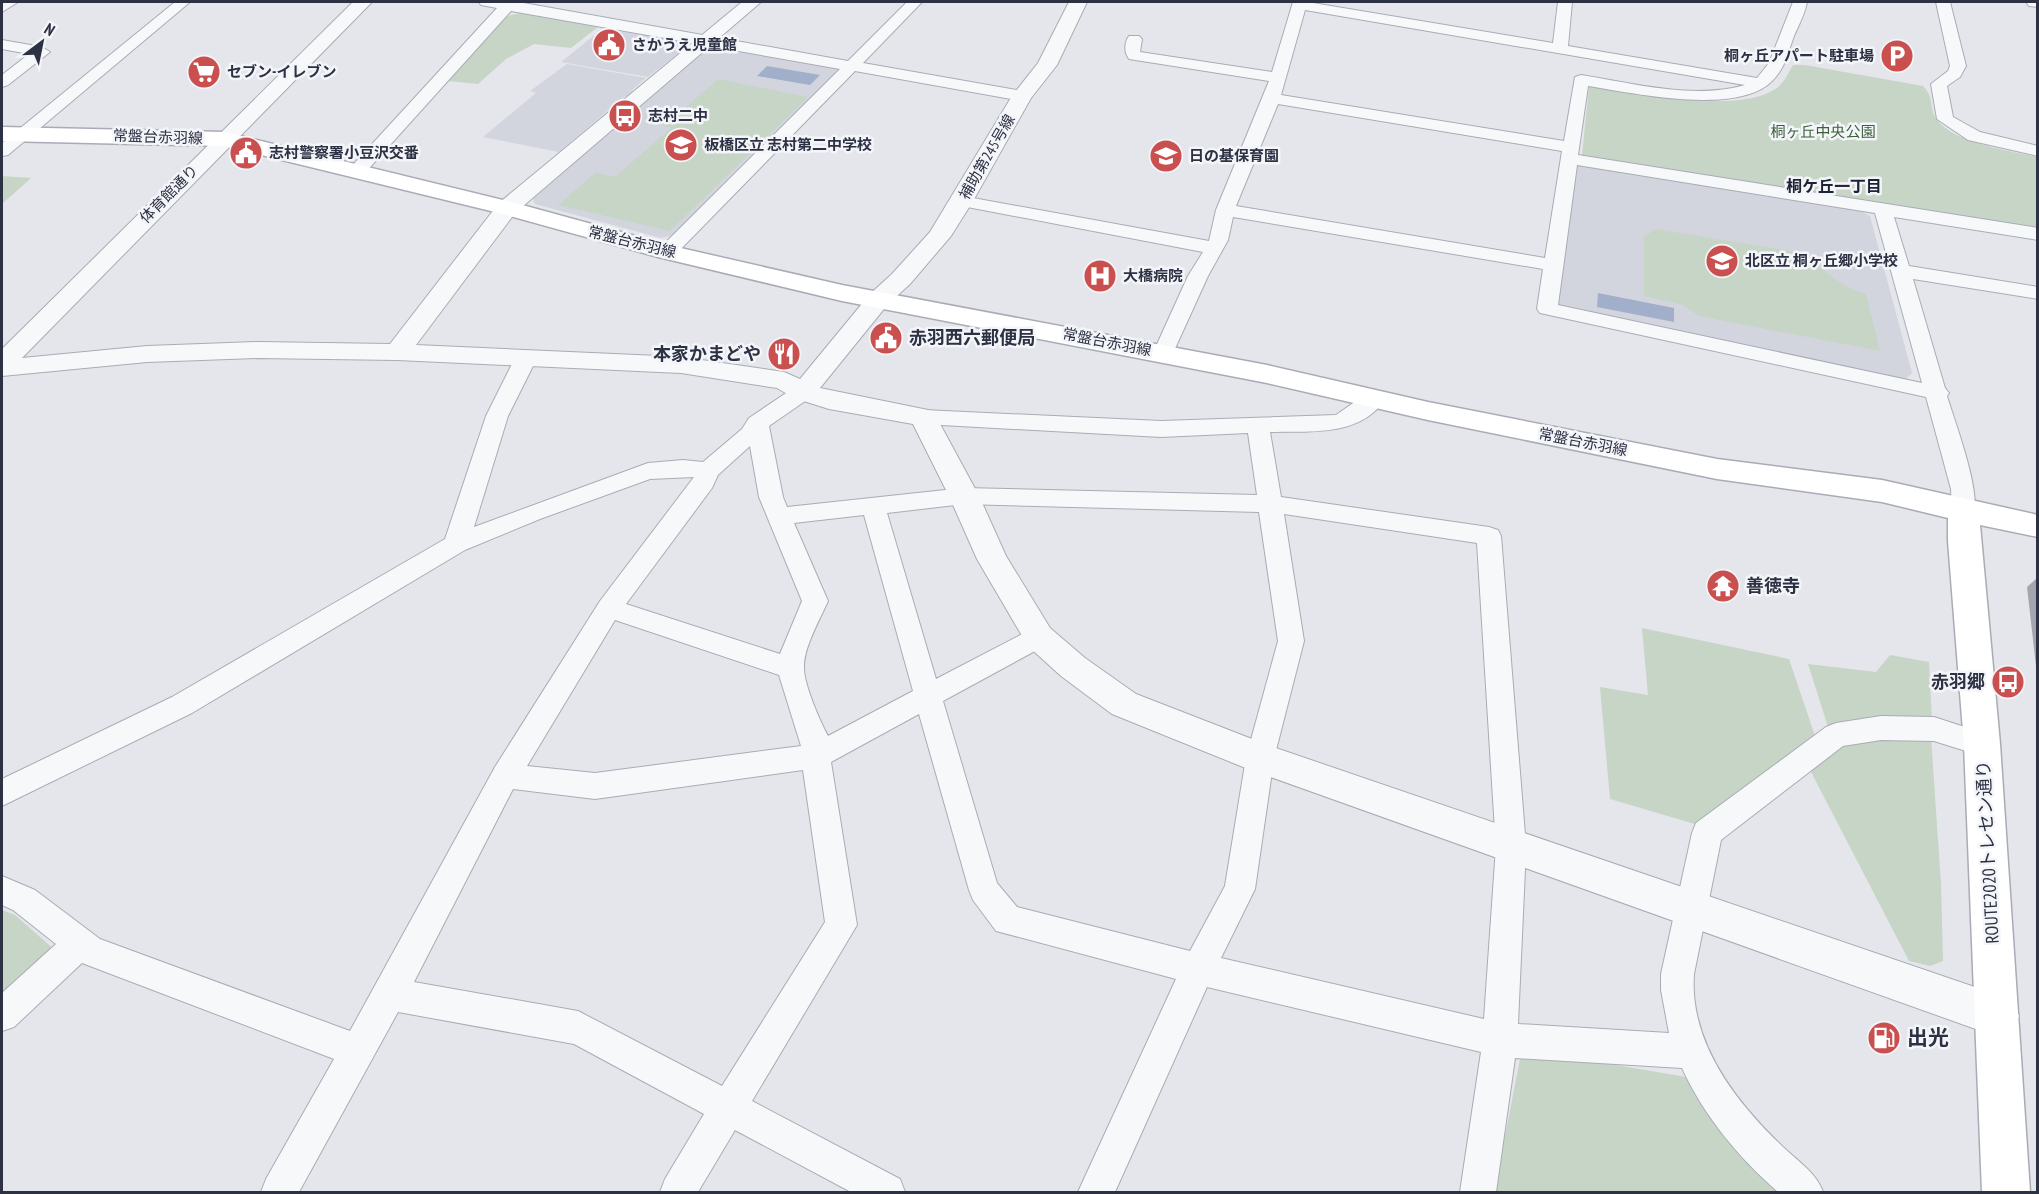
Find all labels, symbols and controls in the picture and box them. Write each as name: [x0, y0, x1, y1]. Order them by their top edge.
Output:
north arrow: [12, 12, 72, 72]
text: N: [41, 19, 59, 40]
public building icon: さかうえ児童館: [591, 27, 627, 63]
place label: さかうえ児童館: [632, 35, 737, 54]
parking icon: 桐ヶ丘アパート駐車場: [1879, 38, 1915, 74]
place label: 桐ヶ丘アパート駐車場: [1724, 46, 1874, 65]
supermarket icon: セブン-イレブン: [186, 54, 222, 90]
place label: セブン-イレブン: [227, 62, 336, 81]
bus stop icon: 志村二中: [607, 98, 643, 134]
place label: 志村二中: [648, 106, 708, 125]
street label: 補助第245号線: [955, 111, 1019, 203]
park label: 桐ヶ丘中央公園: [1770, 122, 1876, 141]
street label: 常盤台赤羽線: [113, 125, 203, 148]
school or university icon: 板橋区立 志村第二中学校: [663, 127, 699, 163]
public building icon: 志村警察署小豆沢交番: [228, 135, 264, 171]
place label: 板橋区立 志村第二中学校: [704, 135, 872, 154]
school or university icon: 日の基保育園: [1148, 138, 1184, 174]
place label: 志村警察署小豆沢交番: [269, 143, 419, 162]
place label: 日の基保育園: [1189, 146, 1279, 165]
street label: 体育館通り: [135, 160, 202, 227]
district label: 桐ケ丘一丁目: [1786, 176, 1882, 196]
street label: 常盤台赤羽線: [586, 221, 678, 262]
school or university icon: 北区立 桐ヶ丘郷小学校: [1704, 243, 1740, 279]
place label: 北区立 桐ヶ丘郷小学校: [1745, 251, 1898, 270]
hospital icon: 大橋病院: [1082, 258, 1118, 294]
place label: 大橋病院: [1123, 266, 1183, 285]
public building icon: 赤羽西六郵便局: [868, 320, 904, 356]
street label: 常盤台赤羽線: [1061, 324, 1153, 359]
place label: 赤羽西六郵便局: [909, 326, 1035, 349]
restaurant icon: 本家かまどや: [766, 336, 802, 372]
place label: 本家かまどや: [653, 342, 761, 365]
street label: 常盤台赤羽線: [1537, 424, 1629, 459]
temple icon: 善徳寺: [1705, 568, 1741, 604]
place label: 善徳寺: [1746, 574, 1800, 597]
bus stop icon: 赤羽郷: [1990, 664, 2026, 700]
place label: 赤羽郷: [1931, 670, 1985, 693]
street label: ROUTE2020トレセン通り: [1971, 760, 2004, 944]
fuel station icon: 出光: [1866, 1020, 1902, 1056]
place label: 出光: [1907, 1024, 1949, 1051]

